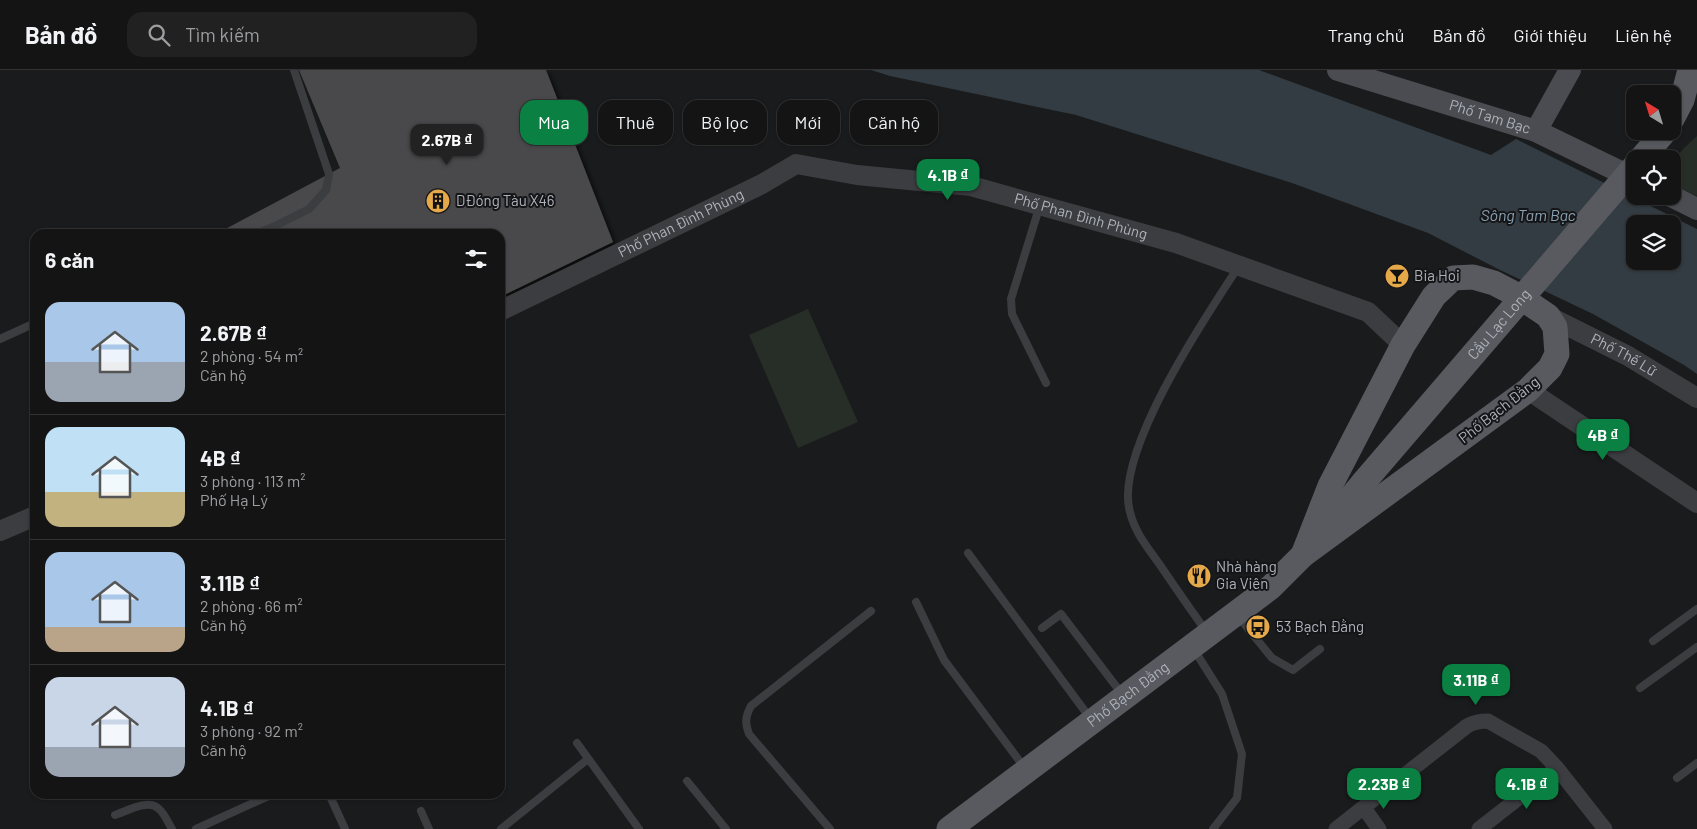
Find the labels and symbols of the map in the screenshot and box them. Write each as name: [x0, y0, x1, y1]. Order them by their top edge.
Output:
north arrow: [1626, 85, 1681, 140]
street label: Phố Tam Bạc: [1447, 95, 1533, 137]
pin: 2.67B ₫: [401, 124, 493, 166]
pin: 4.1B ₫: [907, 158, 989, 201]
street label: Phố Phan Đình Phùng: [615, 184, 746, 261]
building icon: DĐóng Tàu X46: [425, 188, 451, 214]
street label: Phố Phan Đình Phùng: [1012, 188, 1150, 243]
place label: DĐóng Tàu X46: [456, 191, 555, 209]
water label: Sông Tam Bạc: [1480, 205, 1576, 224]
bar icon: Bia Hoi: [1384, 263, 1410, 289]
place label: Bia Hoi: [1414, 266, 1460, 284]
street label: Cầu Lạc Long: [1463, 285, 1534, 363]
street label: Phố Thế Lữ: [1588, 329, 1661, 380]
street label: Phố Bạch Đằng: [1454, 372, 1542, 446]
pin: 4B ₫: [1573, 418, 1633, 461]
place label: Nhà hàng Gia Viên: [1216, 557, 1277, 592]
restaurant icon: Nhà hàng Gia Viên: [1186, 563, 1212, 589]
bus stop icon: 53 Bạch Đằng: [1245, 614, 1271, 640]
place label: 53 Bạch Đằng: [1276, 617, 1364, 635]
street label: Phố Bạch Đằng: [1083, 657, 1172, 730]
pin: 3.11B ₫: [1430, 664, 1522, 706]
pin: 2.23B ₫: [1338, 768, 1430, 810]
pin: 4.1B ₫: [1486, 768, 1568, 810]

